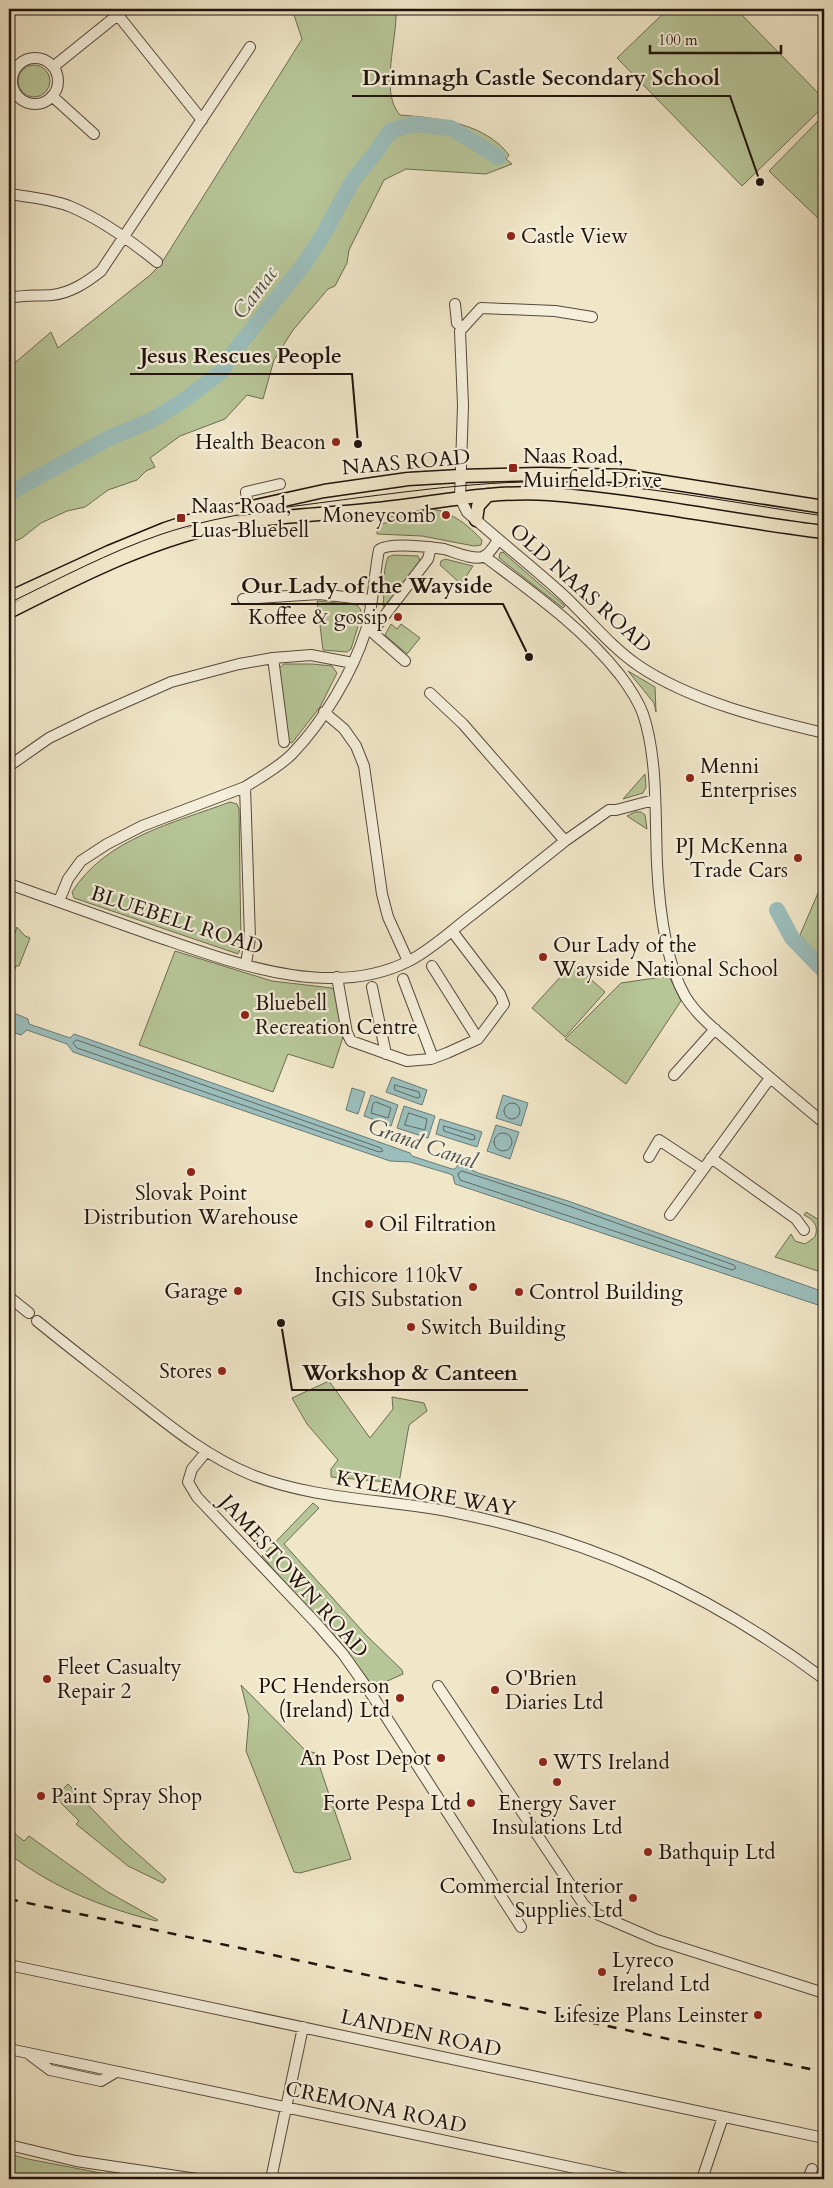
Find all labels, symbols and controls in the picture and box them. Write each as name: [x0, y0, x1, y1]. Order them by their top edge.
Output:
scale bar: [650, 22, 782, 54]
text: 100 m: [658, 30, 698, 50]
callout: Drimnagh Castle Secondary School: [352, 59, 730, 96]
text: Drimnagh Castle Secondary School: [362, 63, 721, 93]
place label: Castle View: [521, 222, 628, 251]
marker: Castle View: [505, 230, 517, 242]
water label: Camac: [225, 259, 285, 325]
callout: Jesus Rescues People: [130, 337, 352, 374]
text: Jesus Rescues People: [137, 341, 342, 371]
place label: Health Beacon: [195, 428, 326, 457]
marker: Health Beacon: [330, 436, 342, 448]
street label: NAAS ROAD: [341, 442, 471, 483]
place label: Naas Road, Muirfield Drive: [523, 442, 662, 495]
marker: Naas Road, Muirfield Drive: [507, 462, 519, 474]
place label: Naas Road, Luas Bluebell: [191, 492, 309, 545]
place label: Moneycomb: [322, 501, 436, 530]
marker: Moneycomb: [440, 509, 452, 521]
marker: Naas Road, Luas Bluebell: [175, 512, 187, 524]
street label: OLD NAAS ROAD: [503, 517, 658, 660]
callout: Our Lady of the Wayside: [231, 567, 503, 604]
text: Our Lady of the Wayside: [241, 571, 493, 601]
place label: Koffee & gossip: [248, 603, 388, 632]
marker: Koffee & gossip: [392, 611, 404, 623]
place label: Menni Enterprises: [700, 752, 797, 805]
marker: Menni Enterprises: [684, 772, 696, 784]
place label: PJ McKenna Trade Cars: [675, 832, 788, 885]
marker: PJ McKenna Trade Cars: [792, 852, 804, 864]
street label: BLUEBELL ROAD: [87, 879, 267, 962]
place label: Our Lady of the Wayside National School: [552, 931, 778, 984]
marker: Our Lady of the Wayside National School: [537, 951, 549, 963]
place label: Bluebell Recreation Centre: [255, 989, 418, 1042]
marker: Bluebell Recreation Centre: [239, 1009, 251, 1021]
water label: Grand Canal: [364, 1111, 482, 1177]
marker: Slovak Point Distribution Warehouse: [185, 1166, 197, 1178]
place label: Slovak Point Distribution Warehouse: [84, 1179, 298, 1232]
place label: Oil Filtration: [379, 1210, 497, 1239]
marker: Oil Filtration: [363, 1218, 375, 1230]
place label: Inchicore 110kV GIS Substation: [314, 1261, 464, 1314]
place label: Garage: [164, 1277, 228, 1306]
place label: Control Building: [529, 1278, 683, 1307]
marker: Inchicore 110kV GIS Substation: [467, 1281, 479, 1293]
marker: Garage: [232, 1285, 244, 1297]
marker: Control Building: [513, 1286, 525, 1298]
place label: Switch Building: [421, 1313, 566, 1342]
marker: Switch Building: [405, 1321, 417, 1333]
callout: Workshop & Canteen: [292, 1353, 528, 1390]
place label: Stores: [159, 1357, 212, 1386]
text: Workshop & Canteen: [301, 1358, 518, 1388]
marker: Stores: [216, 1365, 228, 1377]
street label: KYLEMORE WAY: [334, 1463, 518, 1524]
street label: JAMESTOWN ROAD: [210, 1486, 375, 1664]
place label: Fleet Casualty Repair 2: [57, 1653, 181, 1706]
place label: O'Brien Diaries Ltd: [505, 1664, 603, 1717]
place label: PC Henderson (Ireland) Ltd: [258, 1672, 390, 1725]
marker: Fleet Casualty Repair 2: [41, 1673, 53, 1685]
marker: O'Brien Diaries Ltd: [489, 1684, 501, 1696]
marker: PC Henderson (Ireland) Ltd: [394, 1692, 406, 1704]
place label: An Post Depot: [300, 1744, 431, 1773]
place label: WTS Ireland: [552, 1748, 670, 1777]
marker: An Post Depot: [435, 1752, 447, 1764]
marker: WTS Ireland: [537, 1756, 549, 1768]
marker: Energy Saver Insulations Ltd: [551, 1776, 563, 1788]
place label: Paint Spray Shop: [51, 1782, 202, 1811]
place label: Forte Pespa Ltd: [323, 1789, 461, 1818]
place label: Energy Saver Insulations Ltd: [491, 1789, 623, 1842]
marker: Paint Spray Shop: [35, 1790, 47, 1802]
marker: Forte Pespa Ltd: [465, 1797, 477, 1809]
place label: Bathquip Ltd: [658, 1838, 776, 1867]
marker: Bathquip Ltd: [642, 1846, 654, 1858]
place label: Commercial Interior Supplies Ltd: [439, 1872, 623, 1925]
marker: Commercial Interior Supplies Ltd: [627, 1892, 639, 1904]
place label: Lyreco Ireland Ltd: [612, 1946, 710, 1999]
marker: Lyreco Ireland Ltd: [596, 1966, 608, 1978]
place label: Lifesize Plans Leinster: [554, 2001, 748, 2030]
street label: LANDEN ROAD: [338, 2002, 504, 2065]
marker: Lifesize Plans Leinster: [752, 2009, 764, 2021]
street label: CREMONA ROAD: [283, 2074, 469, 2141]

